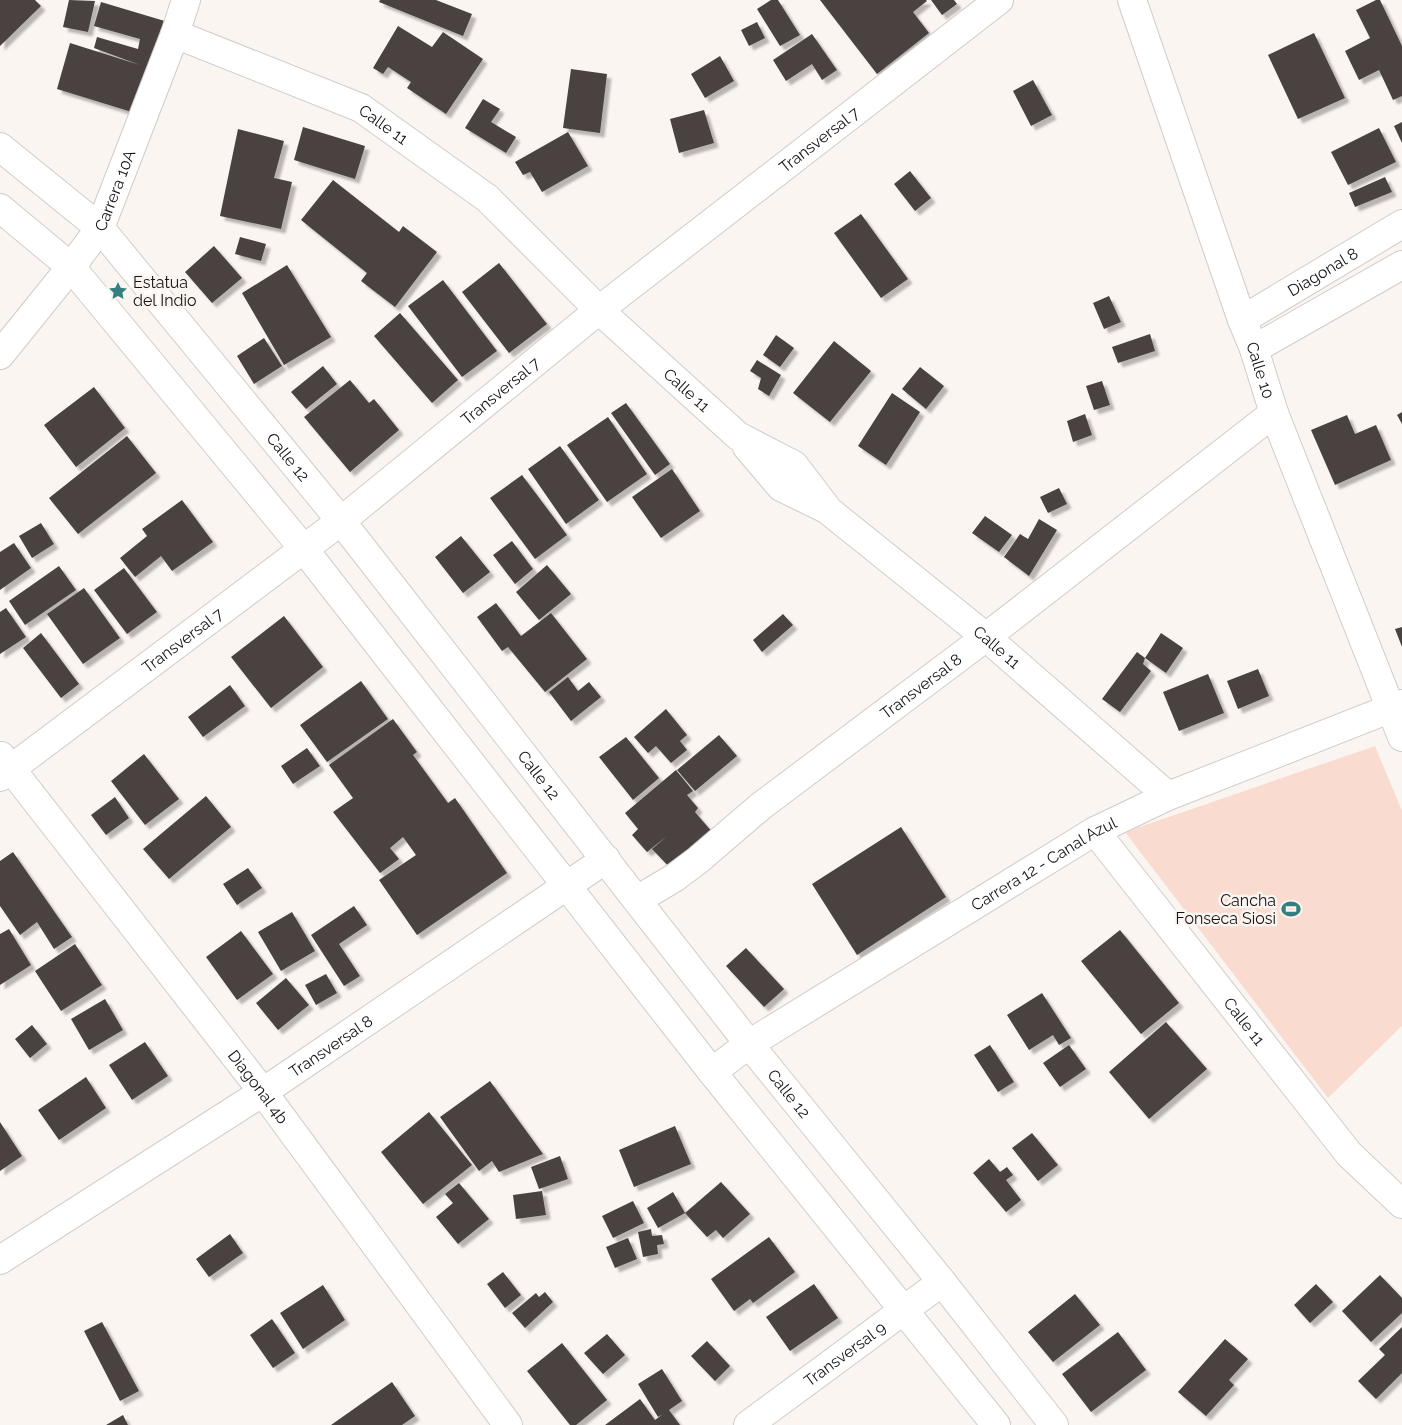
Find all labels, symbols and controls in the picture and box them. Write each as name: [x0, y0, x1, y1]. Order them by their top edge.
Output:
street label: Calle 11: [355, 101, 412, 149]
street label: Transversal 7: [776, 103, 863, 177]
street label: Carrera 10A: [91, 147, 139, 234]
street label: Diagonal 8: [1284, 244, 1361, 300]
place label: Estatua del Indio: [133, 273, 197, 310]
place icon: Estatua del Indio: [107, 280, 129, 302]
street label: Calle 10: [1242, 339, 1278, 401]
street label: Transversal 7: [457, 353, 544, 429]
street label: Calle 11: [660, 364, 714, 416]
street label: Calle 12: [262, 429, 313, 485]
street label: Transversal 7: [139, 604, 227, 677]
street label: Calle 11: [970, 622, 1024, 673]
street label: Transversal 8: [877, 650, 966, 723]
street label: Calle 12: [514, 747, 564, 804]
street label: Carrera 12 - Canal Azul: [968, 813, 1120, 915]
place label: Cancha Fonseca Siosi: [1176, 891, 1276, 928]
sports icon: Cancha Fonseca Siosi: [1280, 898, 1302, 920]
street label: Calle 11: [1220, 994, 1269, 1049]
street label: Transversal 8: [286, 1011, 376, 1081]
street label: Diagonal 4b: [224, 1046, 292, 1128]
street label: Calle 12: [763, 1066, 814, 1122]
street label: Transversal 9: [800, 1318, 889, 1391]

